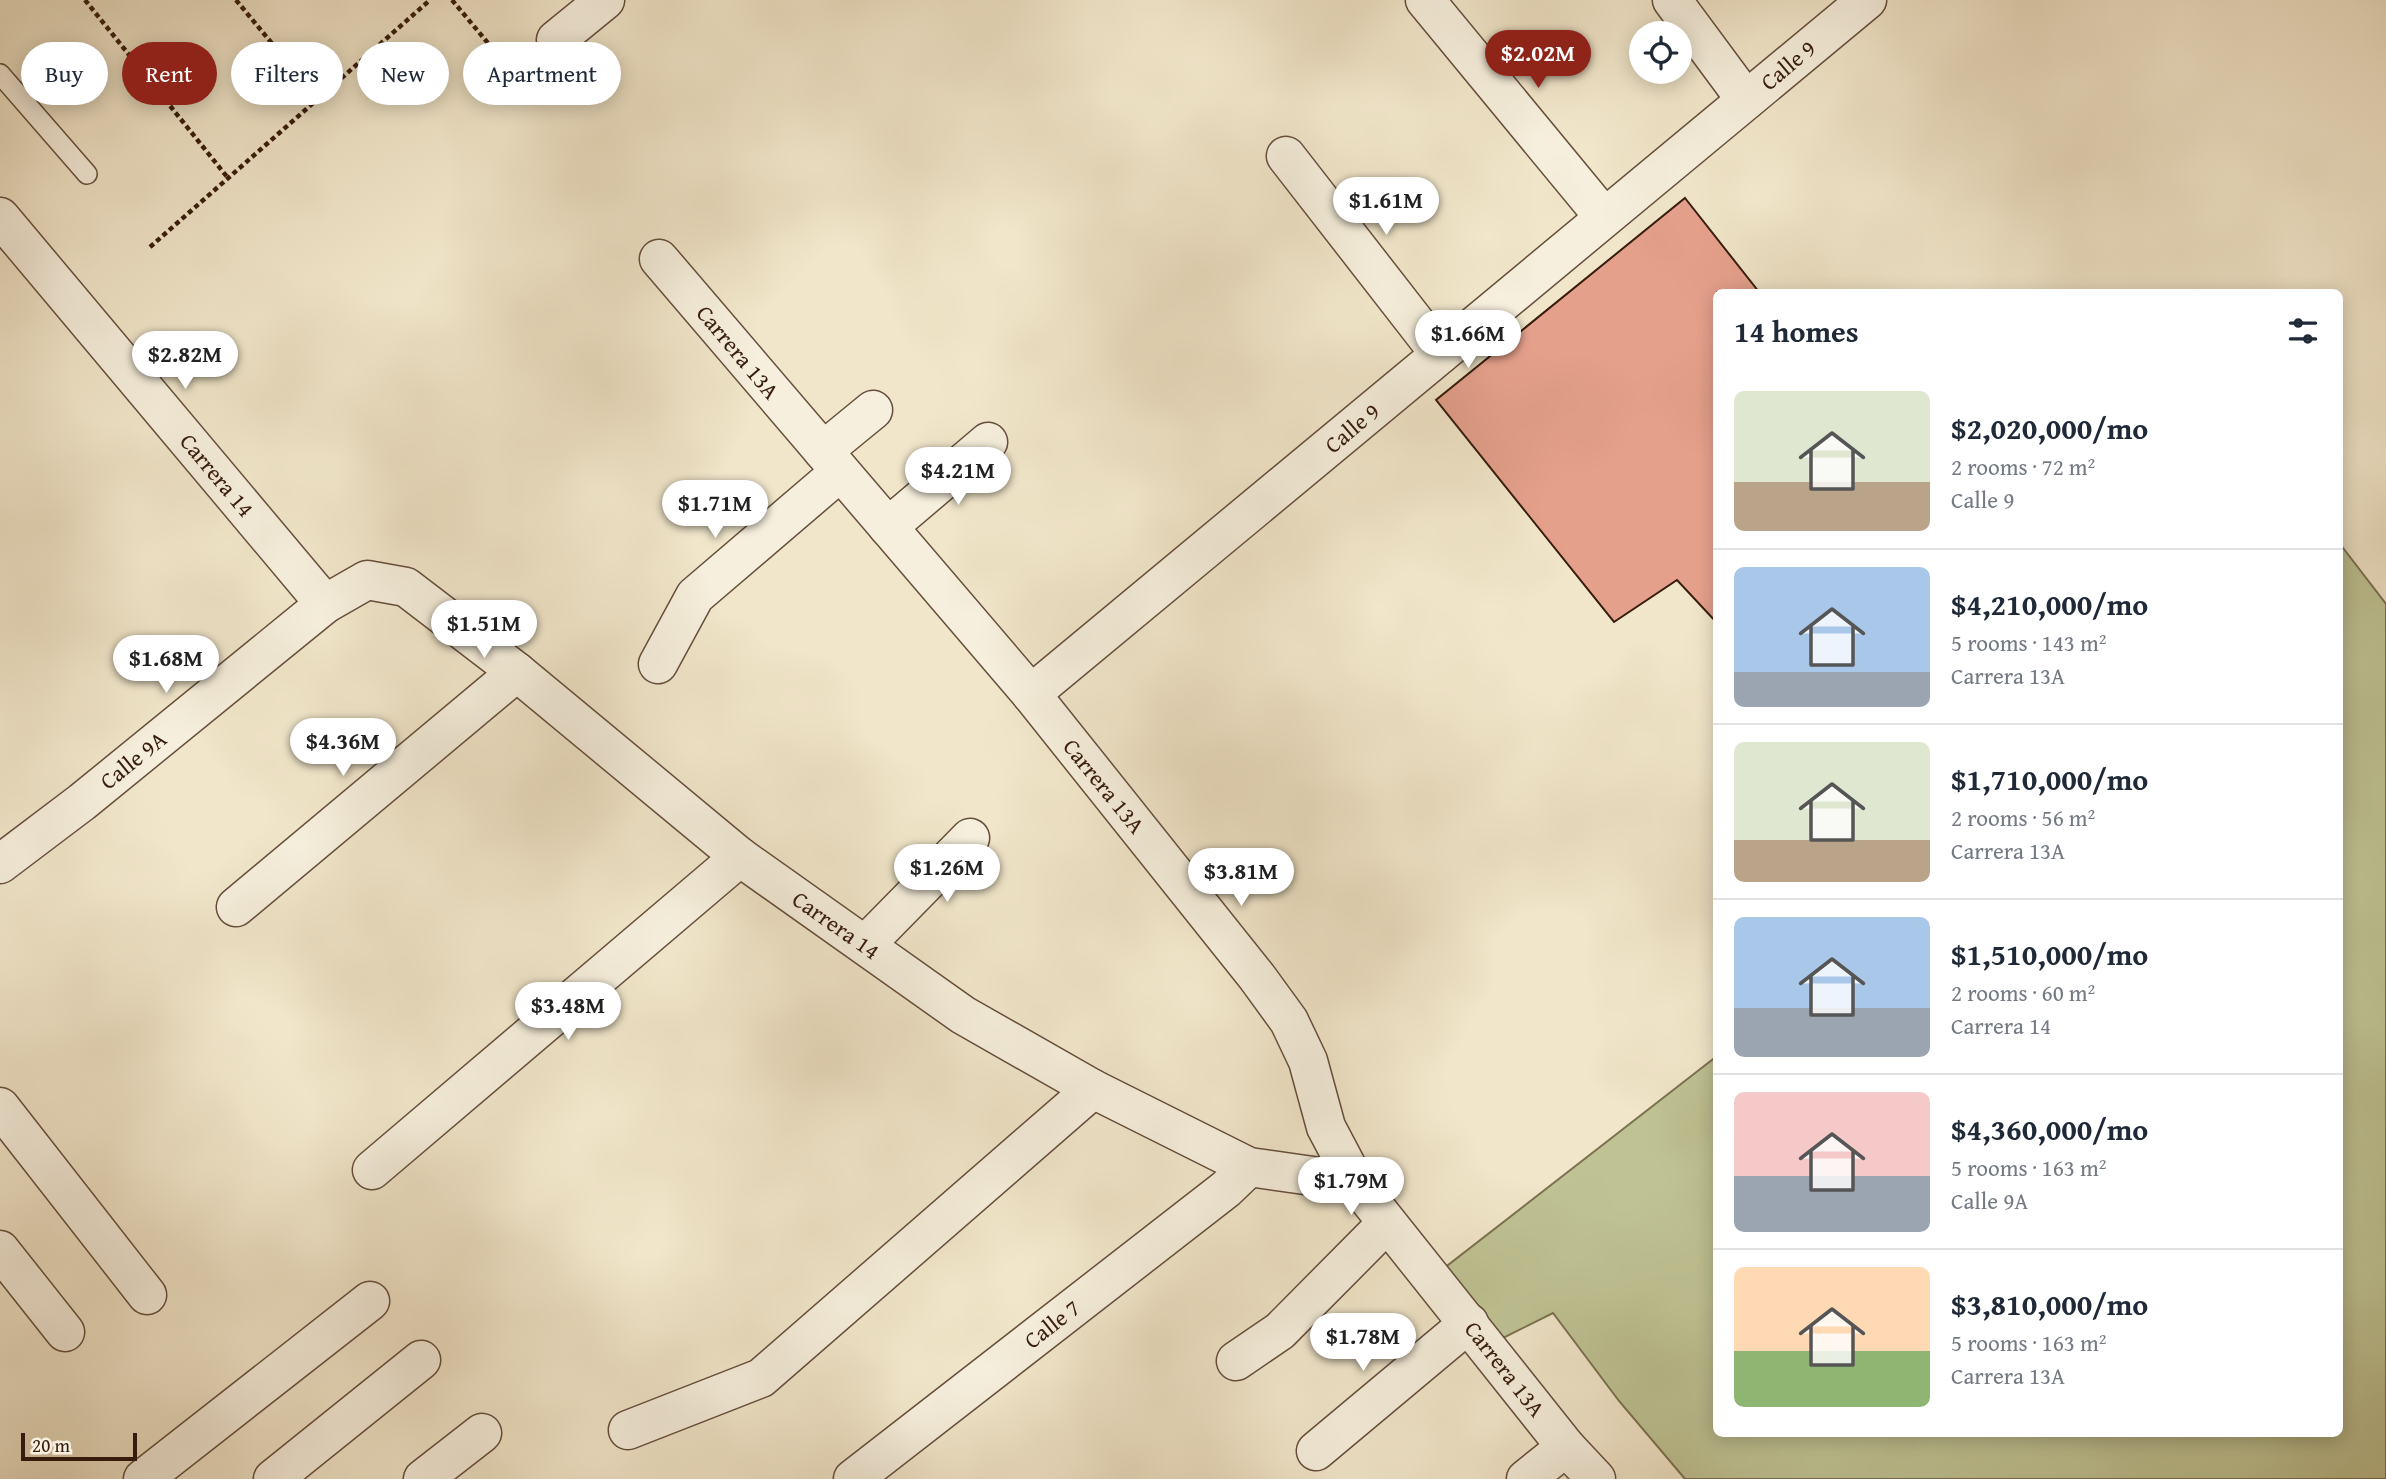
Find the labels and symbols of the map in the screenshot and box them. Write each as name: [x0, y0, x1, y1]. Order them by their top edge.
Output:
pin: $2.02M: [1481, 31, 1595, 90]
street label: Calle 9: [1753, 32, 1822, 98]
pin: $1.61M: [1329, 177, 1443, 237]
street label: Carrera 13A: [689, 297, 788, 406]
pin: $1.66M: [1411, 310, 1525, 370]
pin: $2.82M: [128, 332, 242, 391]
street label: Calle 9: [1317, 395, 1386, 461]
street label: Carrera 14: [173, 426, 262, 524]
pin: $4.21M: [901, 448, 1015, 507]
pin: $1.71M: [658, 480, 772, 540]
pin: $1.51M: [427, 600, 541, 660]
pin: $1.68M: [109, 636, 223, 695]
pin: $4.36M: [286, 718, 400, 778]
street label: Calle 9A: [92, 722, 173, 797]
street label: Carrera 13A: [1056, 731, 1153, 840]
pin: $1.26M: [890, 844, 1004, 904]
pin: $3.81M: [1184, 848, 1298, 908]
street label: Carrera 14: [786, 882, 887, 967]
pin: $3.48M: [511, 982, 625, 1042]
pin: $1.79M: [1294, 1158, 1408, 1217]
street label: Calle 7: [1017, 1291, 1087, 1356]
pin: $1.78M: [1306, 1314, 1420, 1373]
street label: Carrera 13A: [1457, 1314, 1554, 1424]
scale bar: [21, 1430, 136, 1462]

